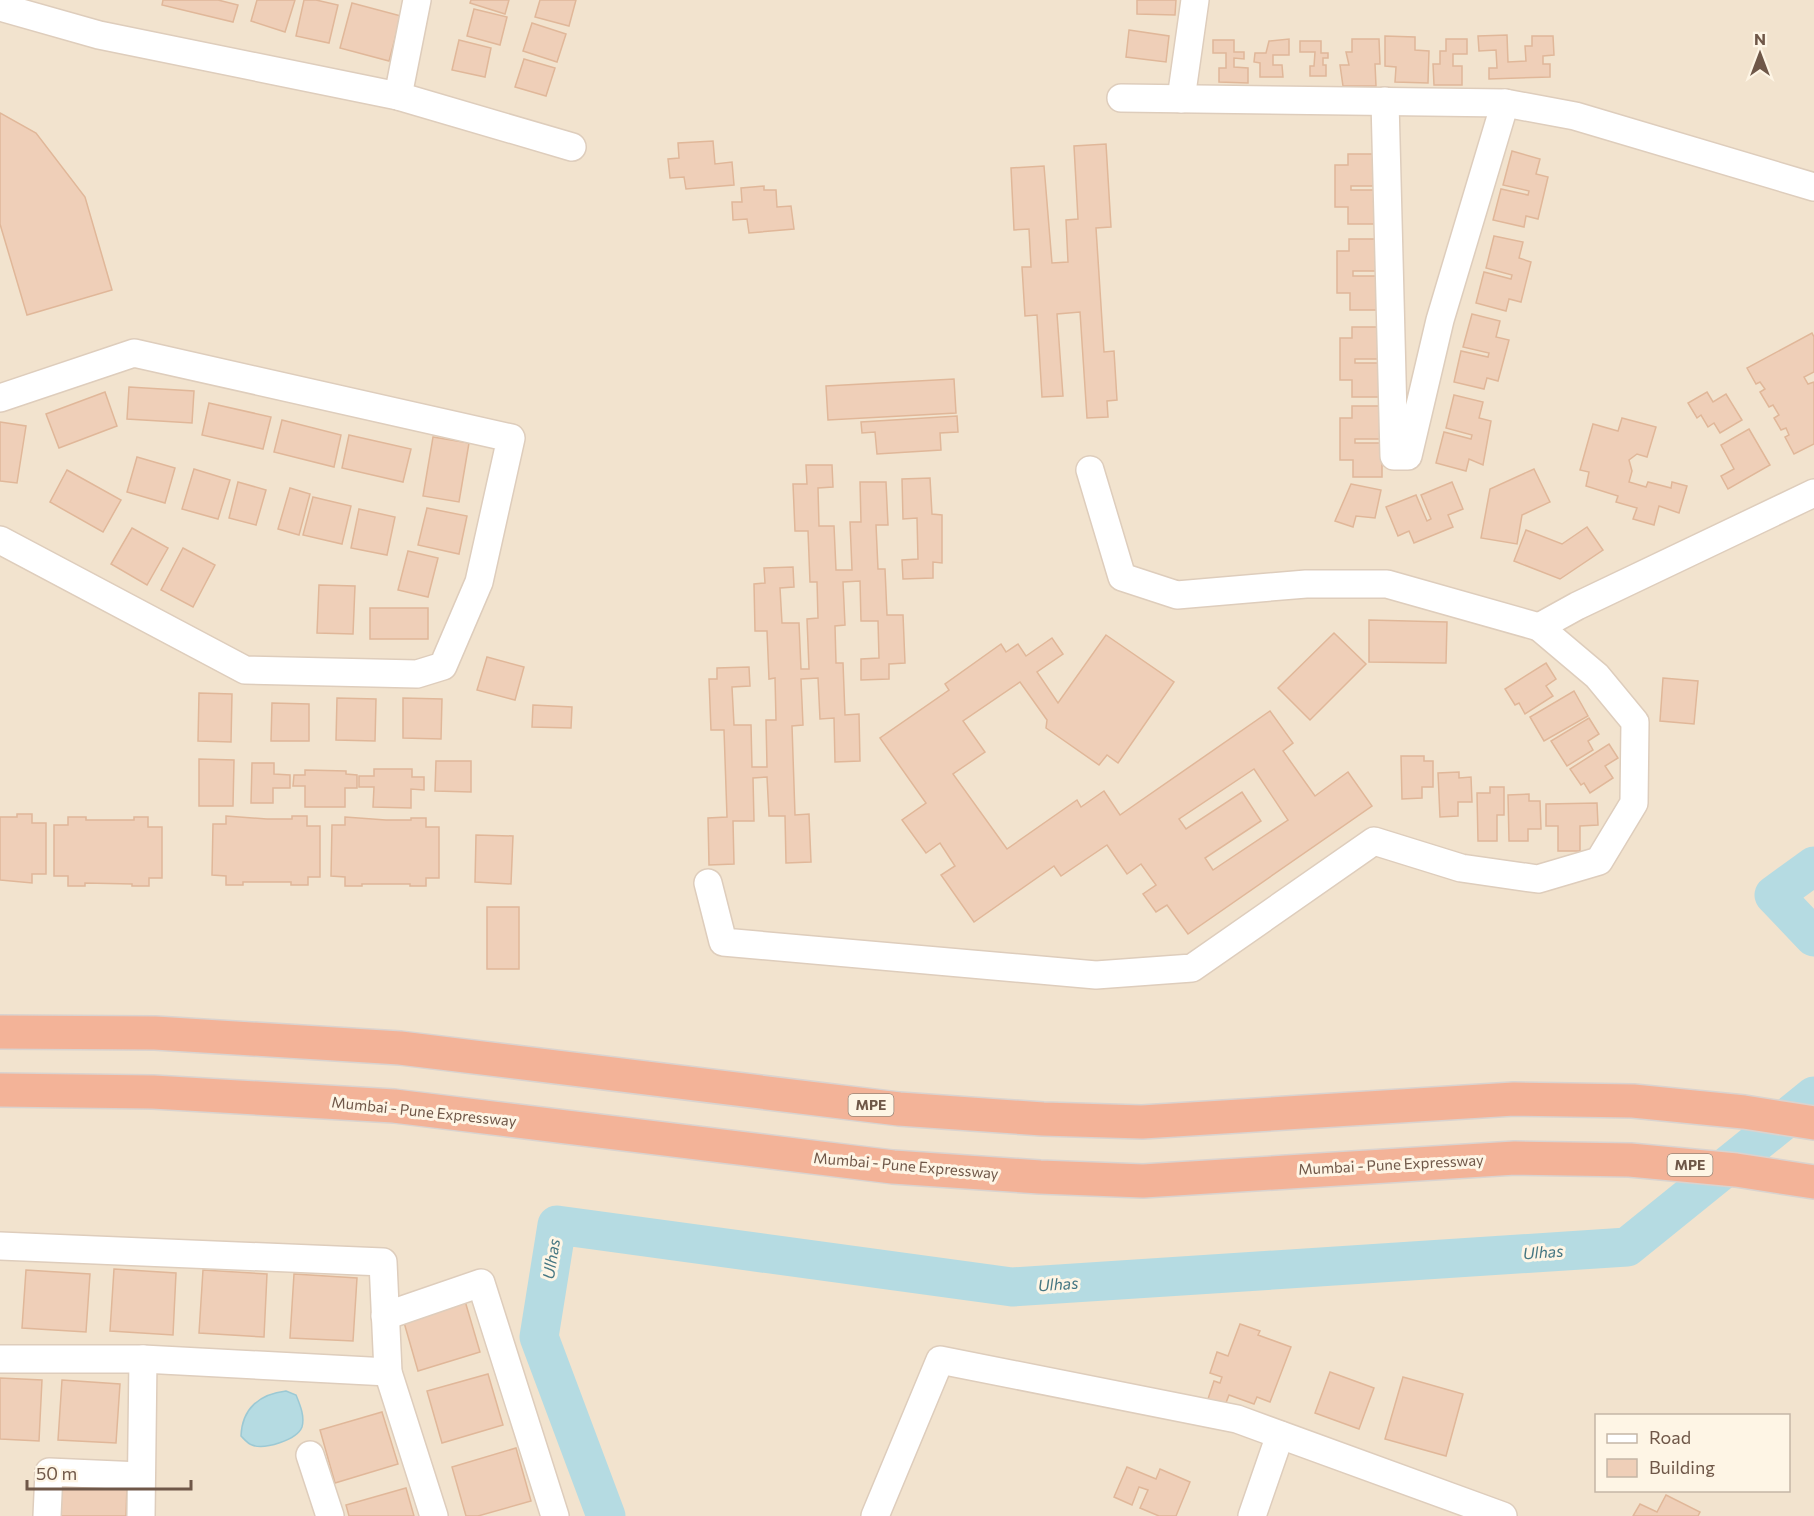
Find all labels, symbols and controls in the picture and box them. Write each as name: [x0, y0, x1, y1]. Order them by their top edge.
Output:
north arrow: [1730, 24, 1790, 84]
text: N: [1754, 29, 1766, 48]
street label: Mumbai - Pune Expressway: [331, 1092, 518, 1130]
road number: MPE: [848, 1094, 894, 1116]
street label: Mumbai - Pune Expressway: [813, 1148, 1000, 1182]
street label: Mumbai - Pune Expressway: [1298, 1150, 1484, 1178]
road number: MPE: [1668, 1154, 1712, 1176]
water label: Ulhas: [538, 1237, 563, 1280]
water label: Ulhas: [1522, 1241, 1564, 1262]
water label: Ulhas: [1037, 1273, 1079, 1294]
legend: [1595, 1414, 1790, 1492]
text: Road: [1649, 1426, 1691, 1448]
scale bar: [27, 1453, 190, 1491]
text: Building: [1649, 1456, 1715, 1478]
text: 50 m: [36, 1462, 77, 1484]

